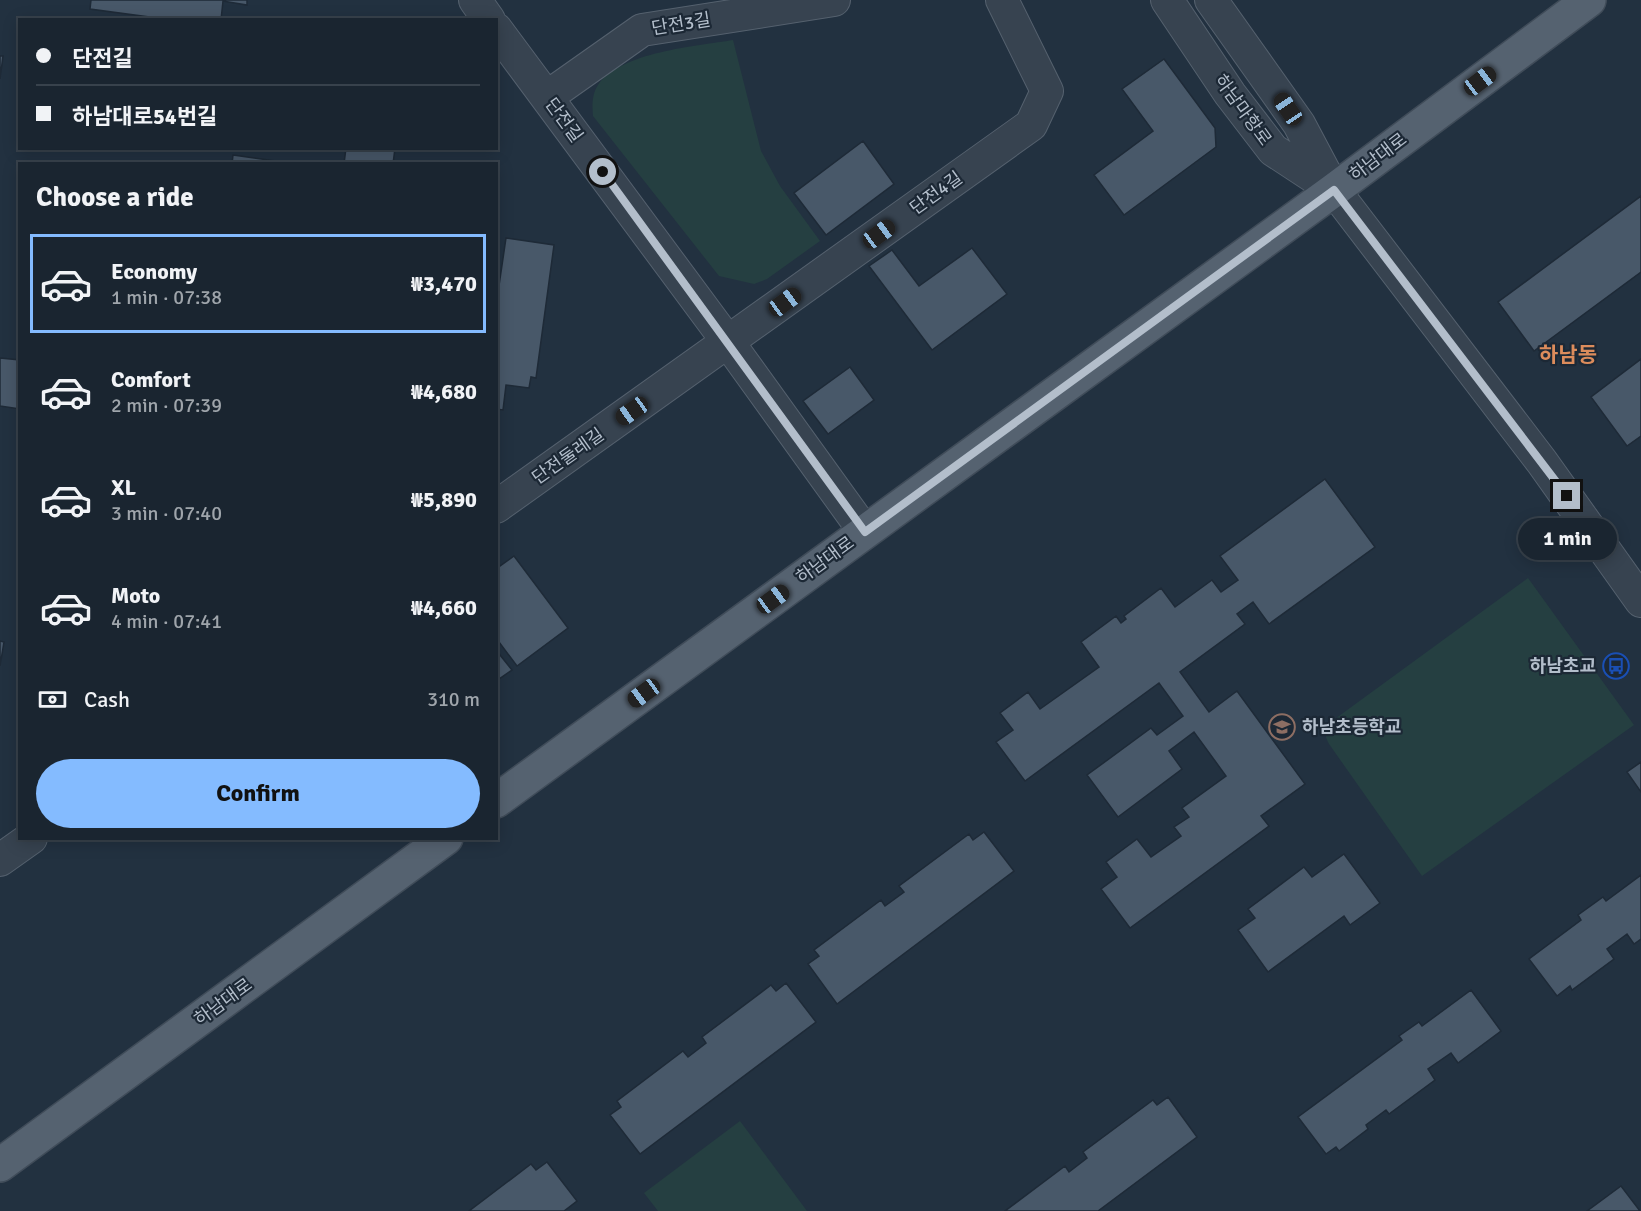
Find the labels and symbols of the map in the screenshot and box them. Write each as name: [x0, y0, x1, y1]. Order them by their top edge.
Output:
street label: 단전3길: [650, 8, 712, 40]
car: [1460, 63, 1500, 99]
street label: 하남마항로: [1210, 70, 1276, 150]
car: [1270, 89, 1306, 129]
street label: 단전길: [540, 93, 588, 147]
street label: 하남대로: [1345, 128, 1411, 186]
route start: [589, 158, 616, 185]
street label: 단전4길: [906, 167, 966, 219]
car: [859, 216, 899, 252]
car: [765, 284, 805, 320]
district label: 하남동: [1539, 342, 1597, 368]
car: [612, 393, 652, 429]
street label: 단전둘레길: [528, 423, 608, 489]
route end: [1553, 482, 1580, 509]
callout: 1 min: [1518, 517, 1616, 559]
street label: 하남대로: [792, 532, 858, 588]
car: [753, 581, 793, 617]
bus stop icon: 하남초교: [1601, 651, 1631, 681]
place label: 하남초교: [1530, 655, 1596, 677]
car: [624, 675, 664, 711]
school or university icon: 하남초등학교: [1267, 712, 1297, 742]
place label: 하남초등학교: [1302, 716, 1401, 738]
street label: 하남대로: [190, 974, 256, 1030]

